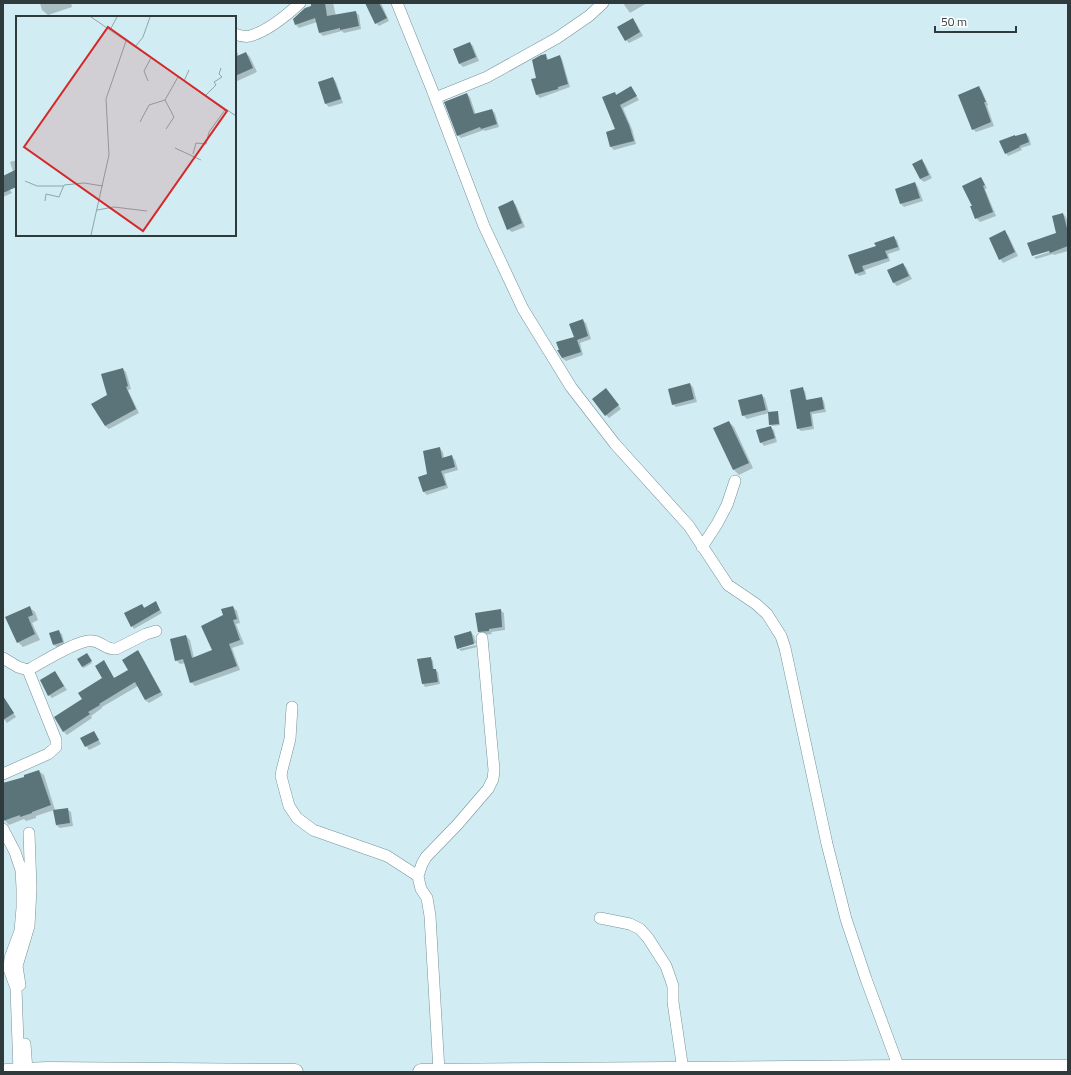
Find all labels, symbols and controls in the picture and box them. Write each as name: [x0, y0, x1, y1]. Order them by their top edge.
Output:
scale bar: [935, 8, 1016, 34]
text: 50 m: [941, 12, 967, 31]
inset map: [16, 16, 236, 236]

